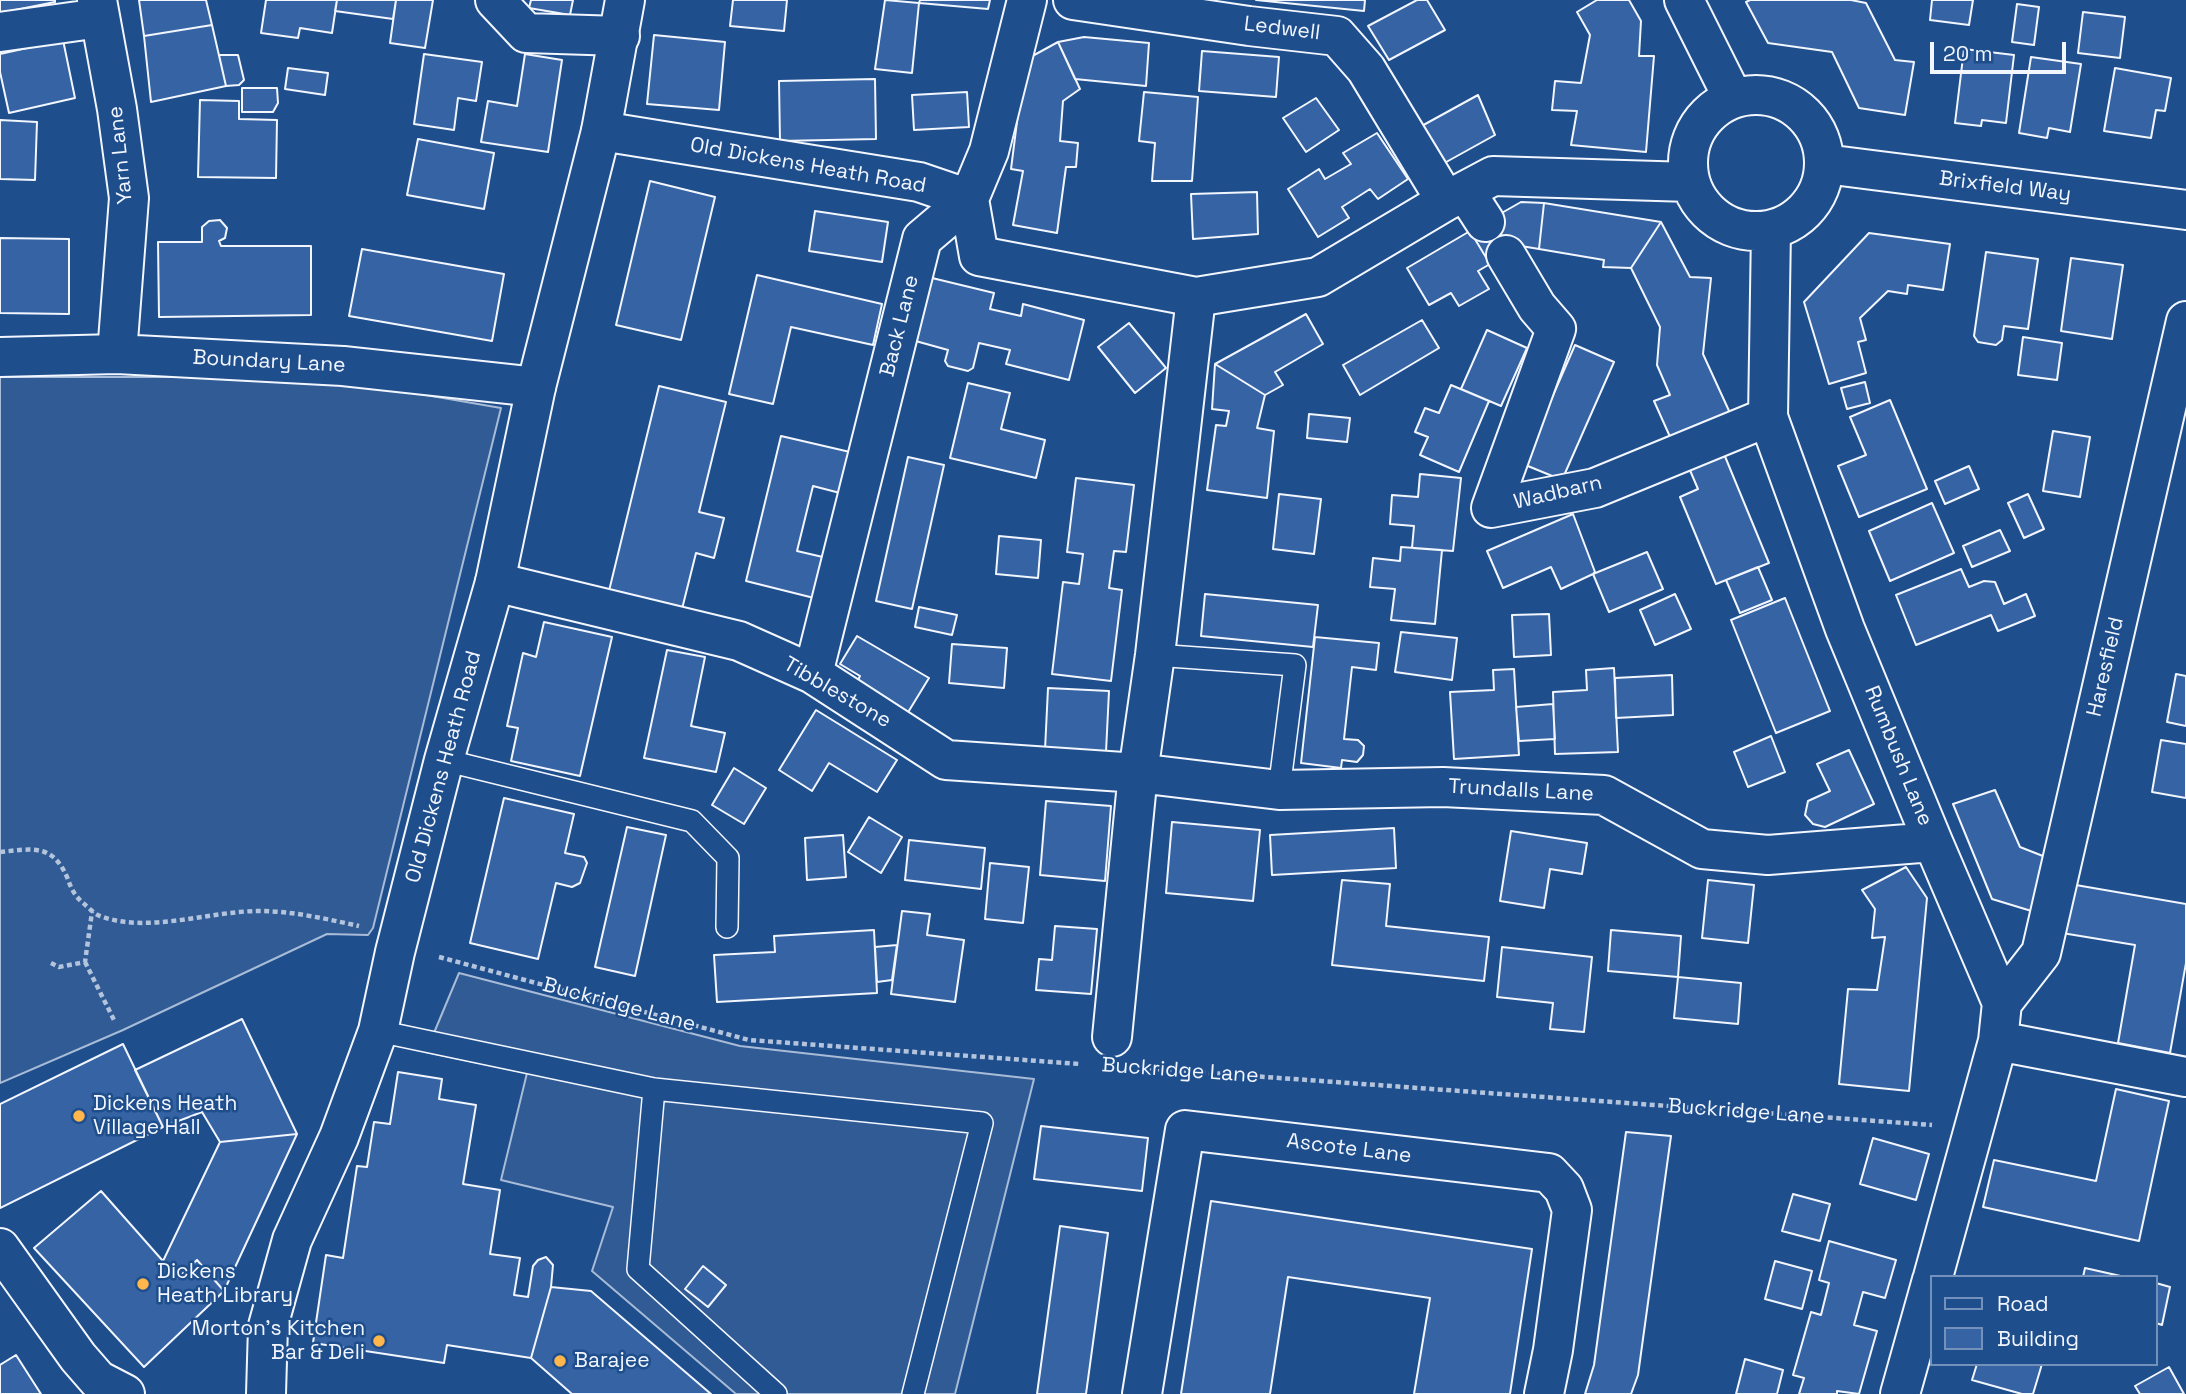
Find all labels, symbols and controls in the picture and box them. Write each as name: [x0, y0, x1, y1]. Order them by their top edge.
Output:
street label: Ledwell: [1242, 12, 1322, 46]
scale bar: [1934, 28, 2070, 72]
text: 20 m: [1943, 40, 1993, 67]
street label: Yarn Lane: [103, 105, 139, 205]
street label: Old Dickens Heath Road: [688, 133, 928, 199]
street label: Brixfield Way: [1938, 166, 2072, 208]
street label: Back Lane: [875, 273, 925, 379]
street label: Boundary Lane: [192, 345, 346, 379]
street label: Wadbarn: [1511, 471, 1605, 515]
street label: Haresfield: [2082, 615, 2130, 719]
street label: Old Dickens Heath Road: [401, 648, 487, 886]
street label: Tibblestone: [779, 652, 895, 734]
street label: Rumbush Lane: [1858, 682, 1938, 830]
street label: Trundalls Lane: [1448, 775, 1594, 807]
street label: Buckridge Lane: [540, 972, 698, 1038]
street label: Buckridge Lane: [1101, 1053, 1259, 1089]
place label: Dickens Heath Village Hall: [93, 1091, 237, 1141]
street label: Buckridge Lane: [1667, 1094, 1825, 1130]
marker: Dickens Heath Village Hall: [71, 1108, 87, 1124]
street label: Ascote Lane: [1285, 1129, 1413, 1169]
place label: Dickens Heath Library: [157, 1259, 293, 1309]
legend: [1930, 1275, 2158, 1366]
marker: Dickens Heath Library: [135, 1276, 151, 1292]
text: Road: [1997, 1290, 2049, 1317]
place label: Morton's Kitchen Bar & Deli: [192, 1316, 365, 1366]
text: Building: [1997, 1325, 2079, 1352]
marker: Morton's Kitchen Bar & Deli: [371, 1333, 387, 1349]
place label: Barajee: [574, 1348, 650, 1374]
marker: Barajee: [552, 1353, 568, 1369]

